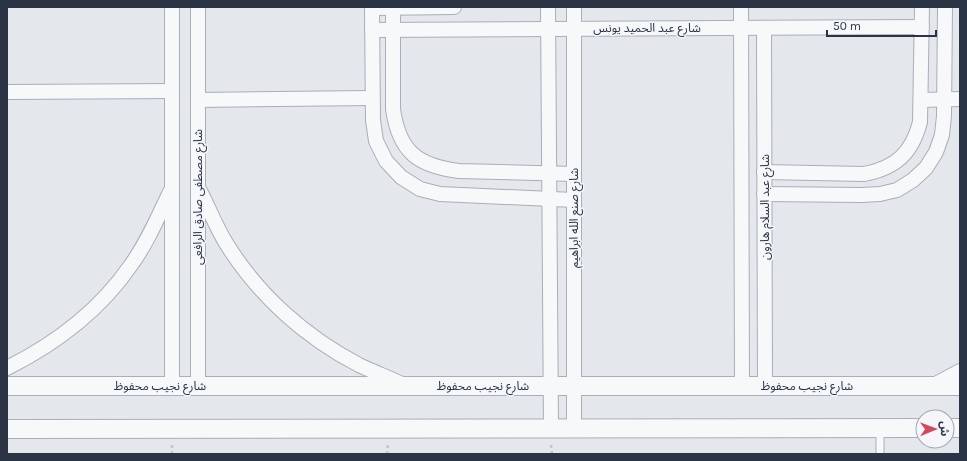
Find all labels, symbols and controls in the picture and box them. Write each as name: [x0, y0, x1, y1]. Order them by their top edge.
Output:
scale bar: [827, 12, 936, 38]
text: 50 m: [833, 19, 861, 33]
street label: شارع عبد الحميد يونس: [593, 21, 701, 37]
street label: شارع مصطفى صادق الرافعى: [191, 129, 207, 265]
street label: شارع عبد السلام هارون: [758, 154, 774, 260]
street label: شارع صنع الله ابراهيم: [567, 168, 583, 268]
street label: شارع نجيب محفوظ: [114, 379, 206, 395]
street label: شارع نجيب محفوظ: [437, 379, 529, 395]
street label: شارع نجيب محفوظ: [761, 379, 853, 395]
north arrow: [915, 409, 955, 449]
text: ش: [938, 421, 951, 436]

